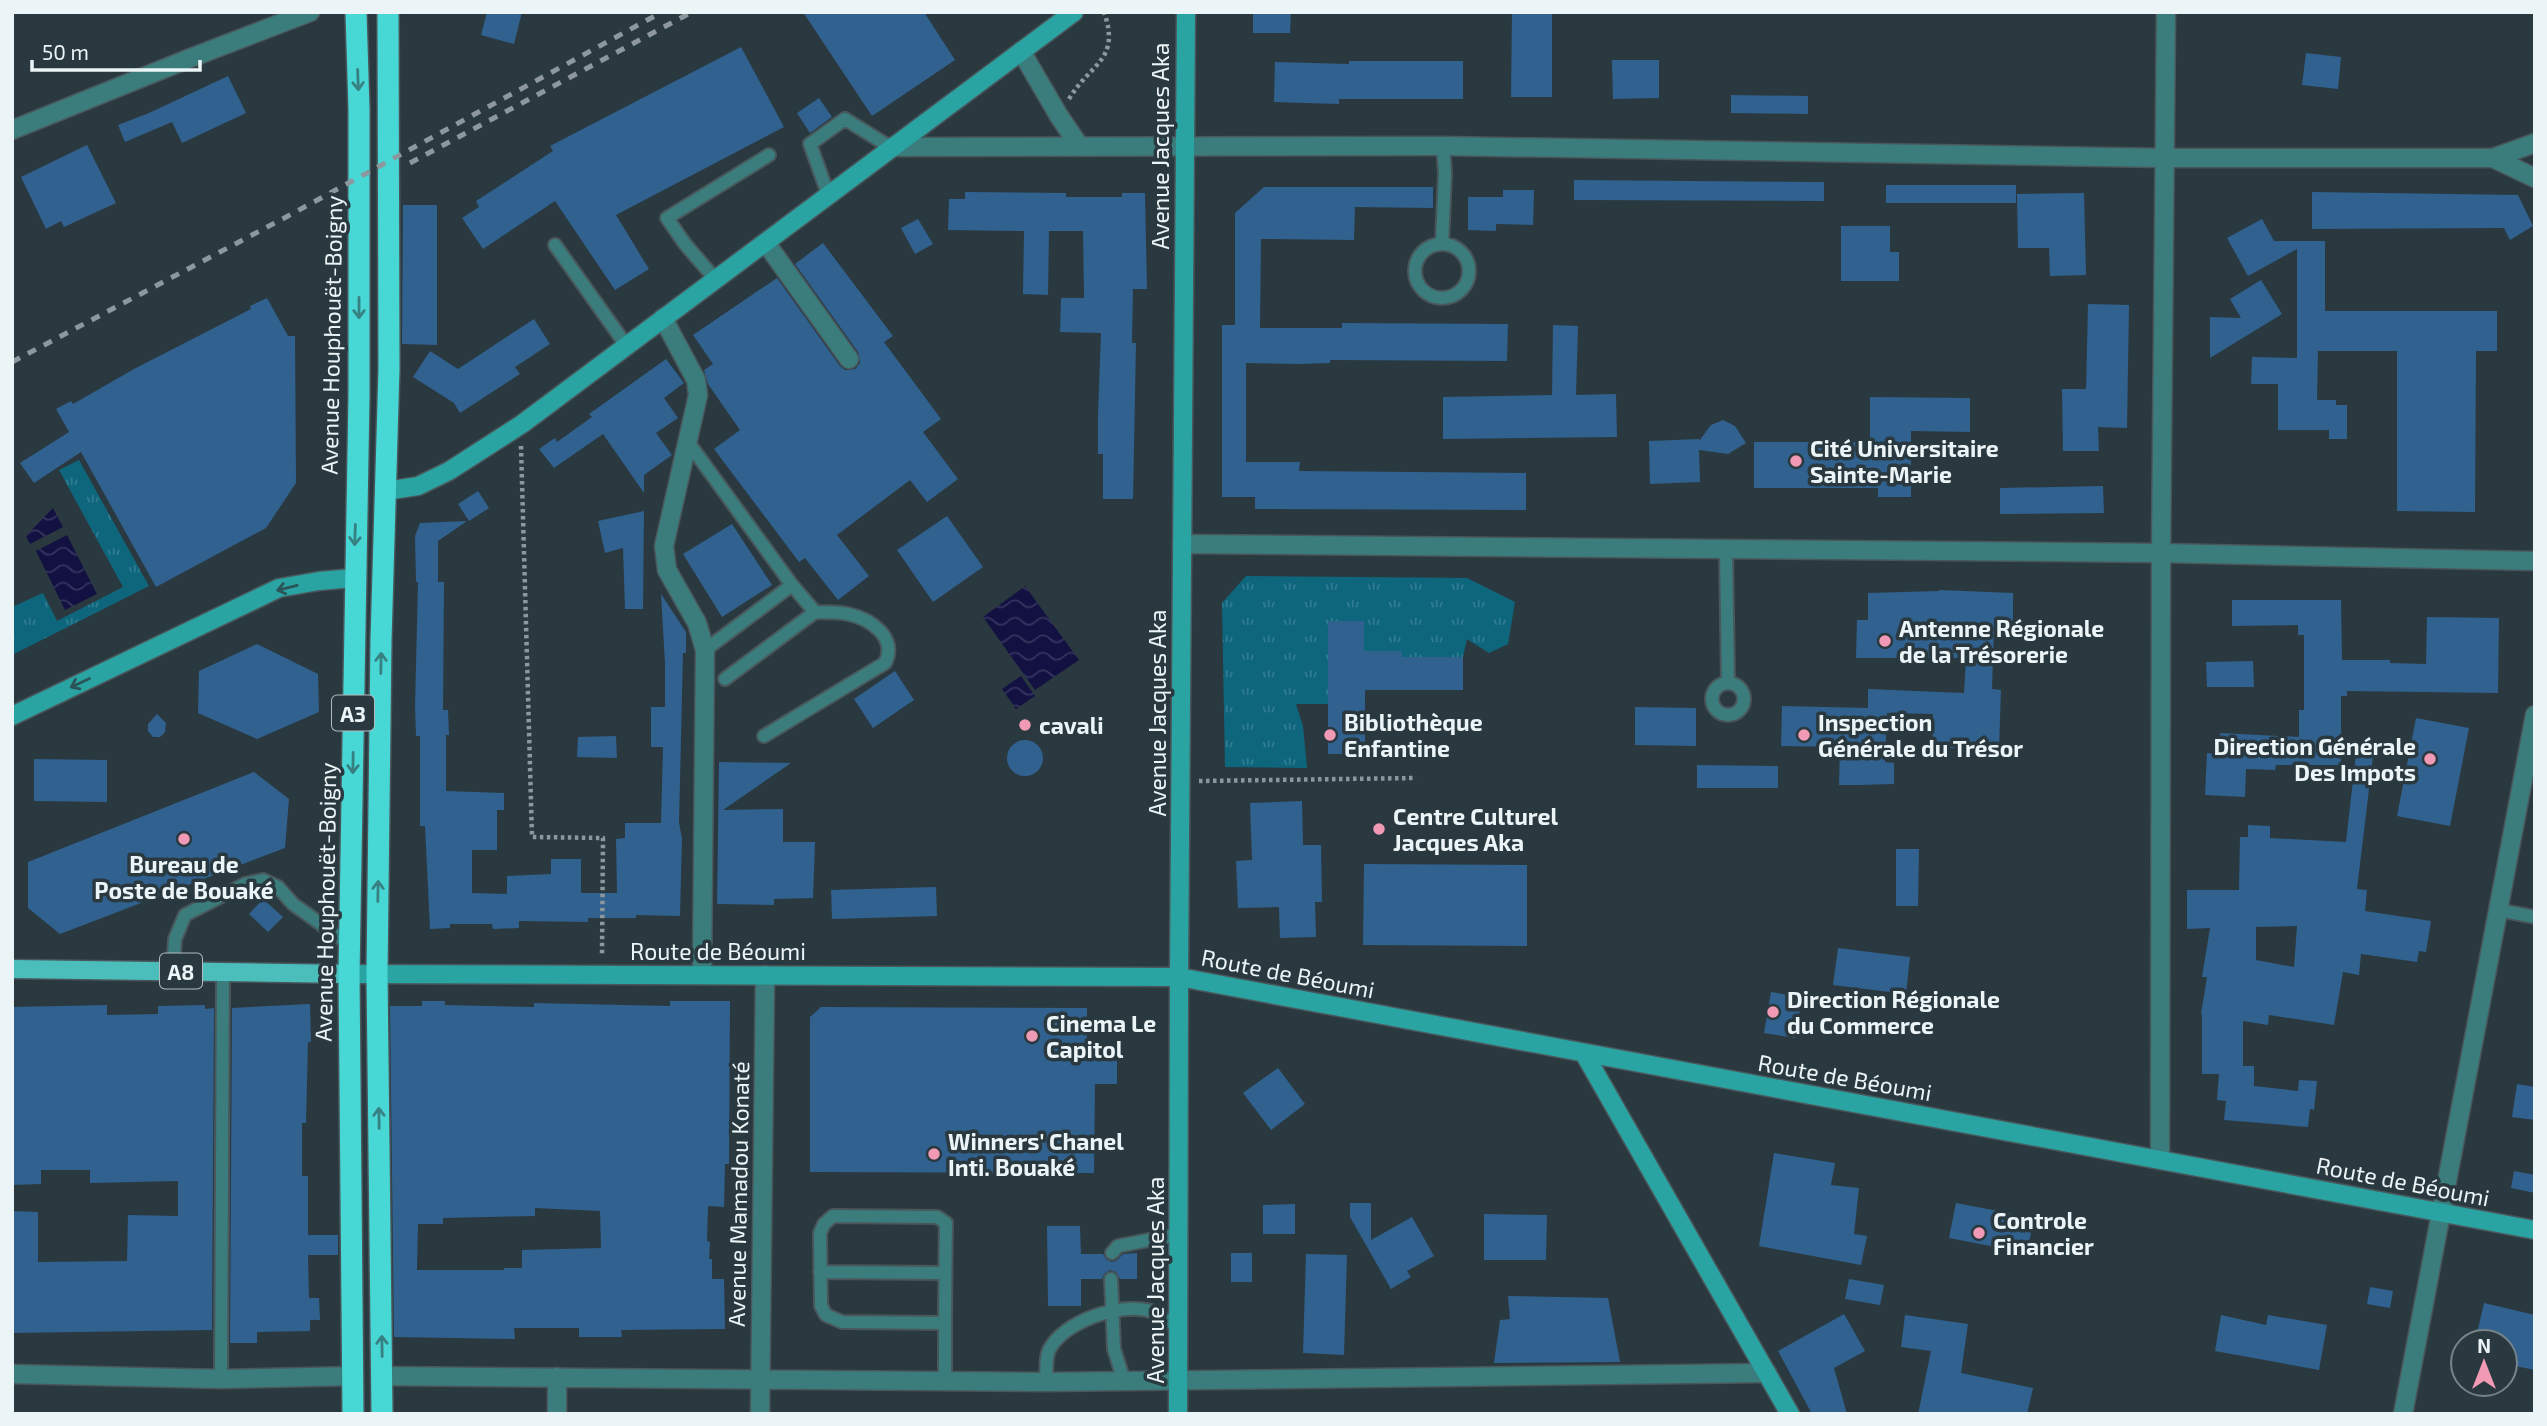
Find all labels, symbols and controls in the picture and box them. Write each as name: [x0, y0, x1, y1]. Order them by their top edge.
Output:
scale bar: [32, 28, 200, 72]
text: 50 m: [42, 39, 89, 64]
street label: Avenue Jacques Aka: [1146, 43, 1174, 249]
one-way arrow: [352, 69, 365, 92]
street label: Avenue Houphouët-Boigny: [315, 195, 347, 475]
one-way arrow: [352, 296, 366, 319]
place label: Cité Universitaire Sainte-Marie: [1810, 434, 1999, 488]
marker: Cité Universitaire Sainte-Marie: [1788, 453, 1804, 469]
one-way arrow: [348, 524, 362, 547]
one-way arrow: [276, 582, 298, 595]
street label: Avenue Jacques Aka: [1143, 610, 1171, 816]
place label: Antenne Régionale de la Trésorerie: [1899, 614, 2104, 668]
marker: Antenne Régionale de la Trésorerie: [1877, 633, 1893, 649]
one-way arrow: [374, 652, 388, 675]
one-way arrow: [70, 676, 91, 690]
road number: A3: [332, 696, 374, 730]
place label: Bibliothèque Enfantine: [1344, 708, 1483, 762]
place label: Inspection Générale du Trésor: [1818, 708, 2023, 762]
place label: cavali: [1039, 711, 1104, 739]
marker: cavali: [1017, 717, 1033, 733]
marker: Bibliothèque Enfantine: [1322, 727, 1338, 743]
marker: Inspection Générale du Trésor: [1796, 727, 1812, 743]
place label: Direction Générale Des Impots: [2213, 732, 2416, 786]
one-way arrow: [346, 751, 360, 774]
marker: Direction Générale Des Impots: [2422, 751, 2438, 767]
street label: Avenue Houphouët-Boigny: [309, 762, 341, 1042]
place label: Centre Culturel Jacques Aka: [1393, 802, 1558, 856]
marker: Centre Culturel Jacques Aka: [1371, 821, 1387, 837]
marker: Bureau de Poste de Bouaké: [176, 831, 192, 847]
place label: Bureau de Poste de Bouaké: [94, 850, 274, 904]
one-way arrow: [371, 879, 385, 902]
street label: Route de Béoumi: [630, 937, 806, 965]
street label: Route de Béoumi: [1199, 942, 1377, 1004]
road number: A8: [160, 954, 202, 988]
place label: Direction Régionale du Commerce: [1787, 985, 2000, 1039]
marker: Direction Régionale du Commerce: [1765, 1004, 1781, 1020]
place label: Cinema Le Capitol: [1046, 1009, 1156, 1063]
marker: Cinema Le Capitol: [1024, 1028, 1040, 1044]
street label: Route de Béoumi: [1756, 1048, 1934, 1106]
street label: Avenue Mamadou Konaté: [722, 1061, 754, 1327]
one-way arrow: [372, 1107, 386, 1130]
place label: Winners' Chanel Inti. Bouaké: [948, 1127, 1124, 1181]
marker: Winners' Chanel Inti. Bouaké: [926, 1146, 942, 1162]
street label: Route de Béoumi: [2314, 1150, 2492, 1212]
street label: Avenue Jacques Aka: [1141, 1177, 1169, 1383]
place label: Controle Financier: [1993, 1206, 2094, 1260]
marker: Controle Financier: [1971, 1225, 1987, 1241]
north arrow: [2449, 1328, 2519, 1398]
one-way arrow: [375, 1334, 389, 1357]
text: N: [2477, 1334, 2491, 1357]

